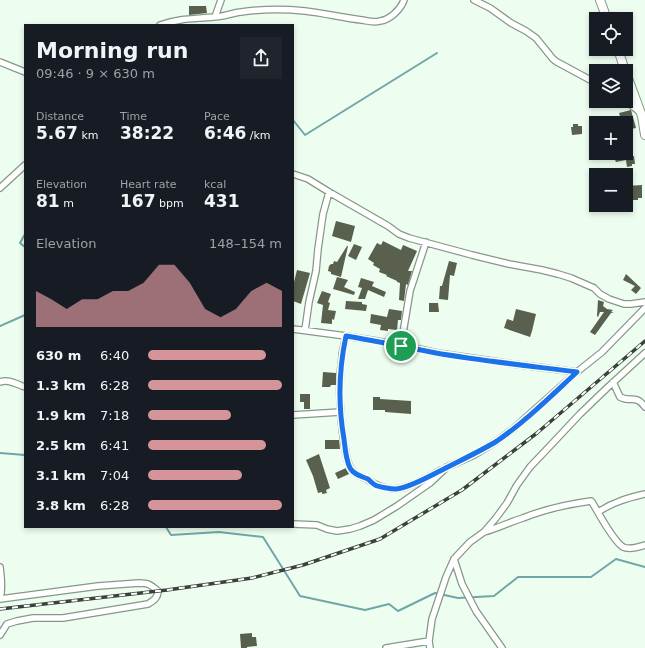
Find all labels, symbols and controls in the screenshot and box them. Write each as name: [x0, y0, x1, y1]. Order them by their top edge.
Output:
map controls: [589, 12, 633, 212]
button: locate: [589, 12, 633, 56]
button: share: [240, 37, 282, 79]
text: Morning run: [36, 38, 188, 63]
button: layers: [589, 64, 633, 108]
text: 09:46 · 9 × 630 m: [36, 66, 155, 81]
text: Distance: [36, 110, 84, 123]
text: Time: [120, 110, 147, 123]
text: Pace: [204, 110, 230, 123]
button: +: [589, 116, 633, 160]
text: 5.67: [36, 123, 78, 143]
text: 38:22: [120, 123, 174, 143]
text: 6:46: [204, 123, 246, 143]
text: km: [78, 129, 99, 142]
text: /km: [246, 129, 271, 142]
button: −: [589, 168, 633, 212]
text: Elevation: [36, 178, 87, 191]
text: Heart rate: [120, 178, 176, 191]
text: kcal: [204, 178, 226, 191]
text: 81: [36, 191, 60, 211]
text: 167: [120, 191, 156, 211]
text: 431: [204, 191, 240, 211]
text: m: [60, 197, 74, 210]
text: bpm: [156, 197, 184, 210]
text: Elevation: [36, 236, 96, 251]
text: 148–154 m: [209, 236, 282, 251]
pin: [384, 329, 418, 363]
icon: arrive: [390, 335, 412, 357]
text: 630 m: [36, 348, 81, 363]
text: 6:40: [100, 348, 129, 363]
text: 1.3 km: [36, 378, 86, 393]
text: 6:28: [100, 378, 129, 393]
text: 1.9 km: [36, 408, 86, 423]
text: 7:18: [100, 408, 129, 423]
text: 2.5 km: [36, 438, 86, 453]
text: 6:41: [100, 438, 129, 453]
text: 3.1 km: [36, 468, 86, 483]
text: 7:04: [100, 468, 129, 483]
text: 3.8 km: [36, 498, 86, 513]
text: 6:28: [100, 498, 129, 513]

